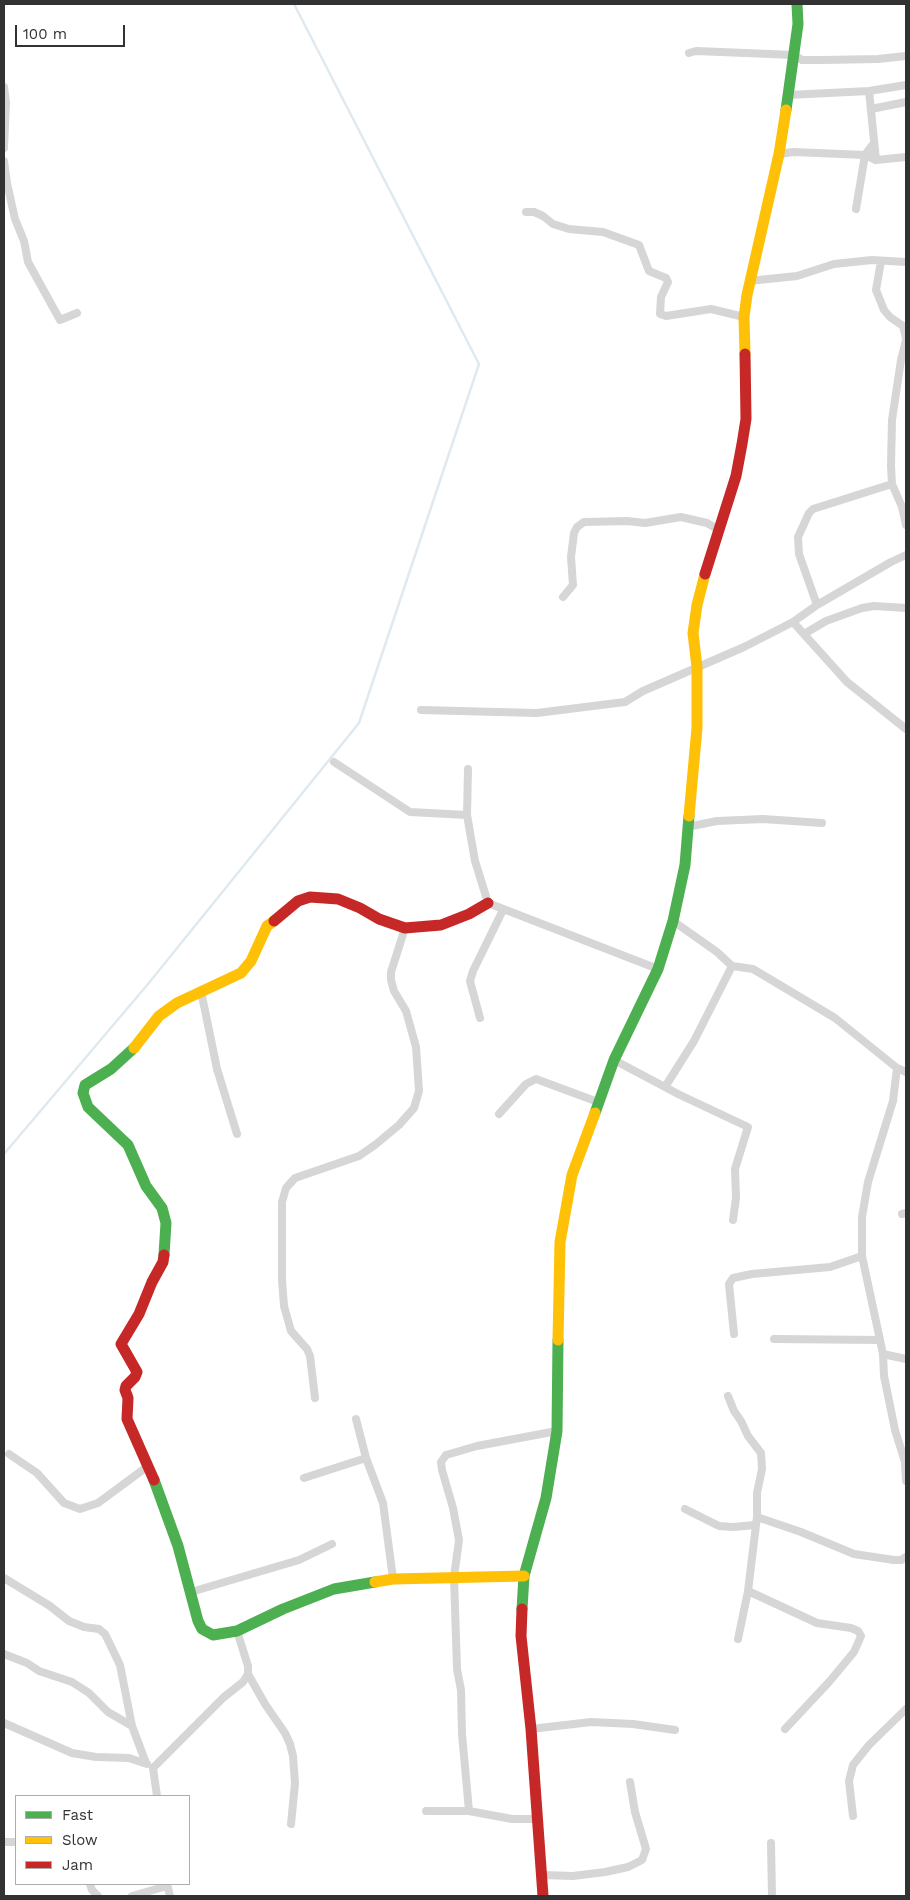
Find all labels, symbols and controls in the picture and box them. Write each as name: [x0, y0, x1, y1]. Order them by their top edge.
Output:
scale bar: [18, 15, 128, 47]
text: 100 m: [23, 25, 67, 43]
legend: [15, 1795, 190, 1885]
text: Fast: [62, 1806, 93, 1824]
text: Slow: [62, 1831, 98, 1849]
text: Jam: [62, 1856, 93, 1874]

